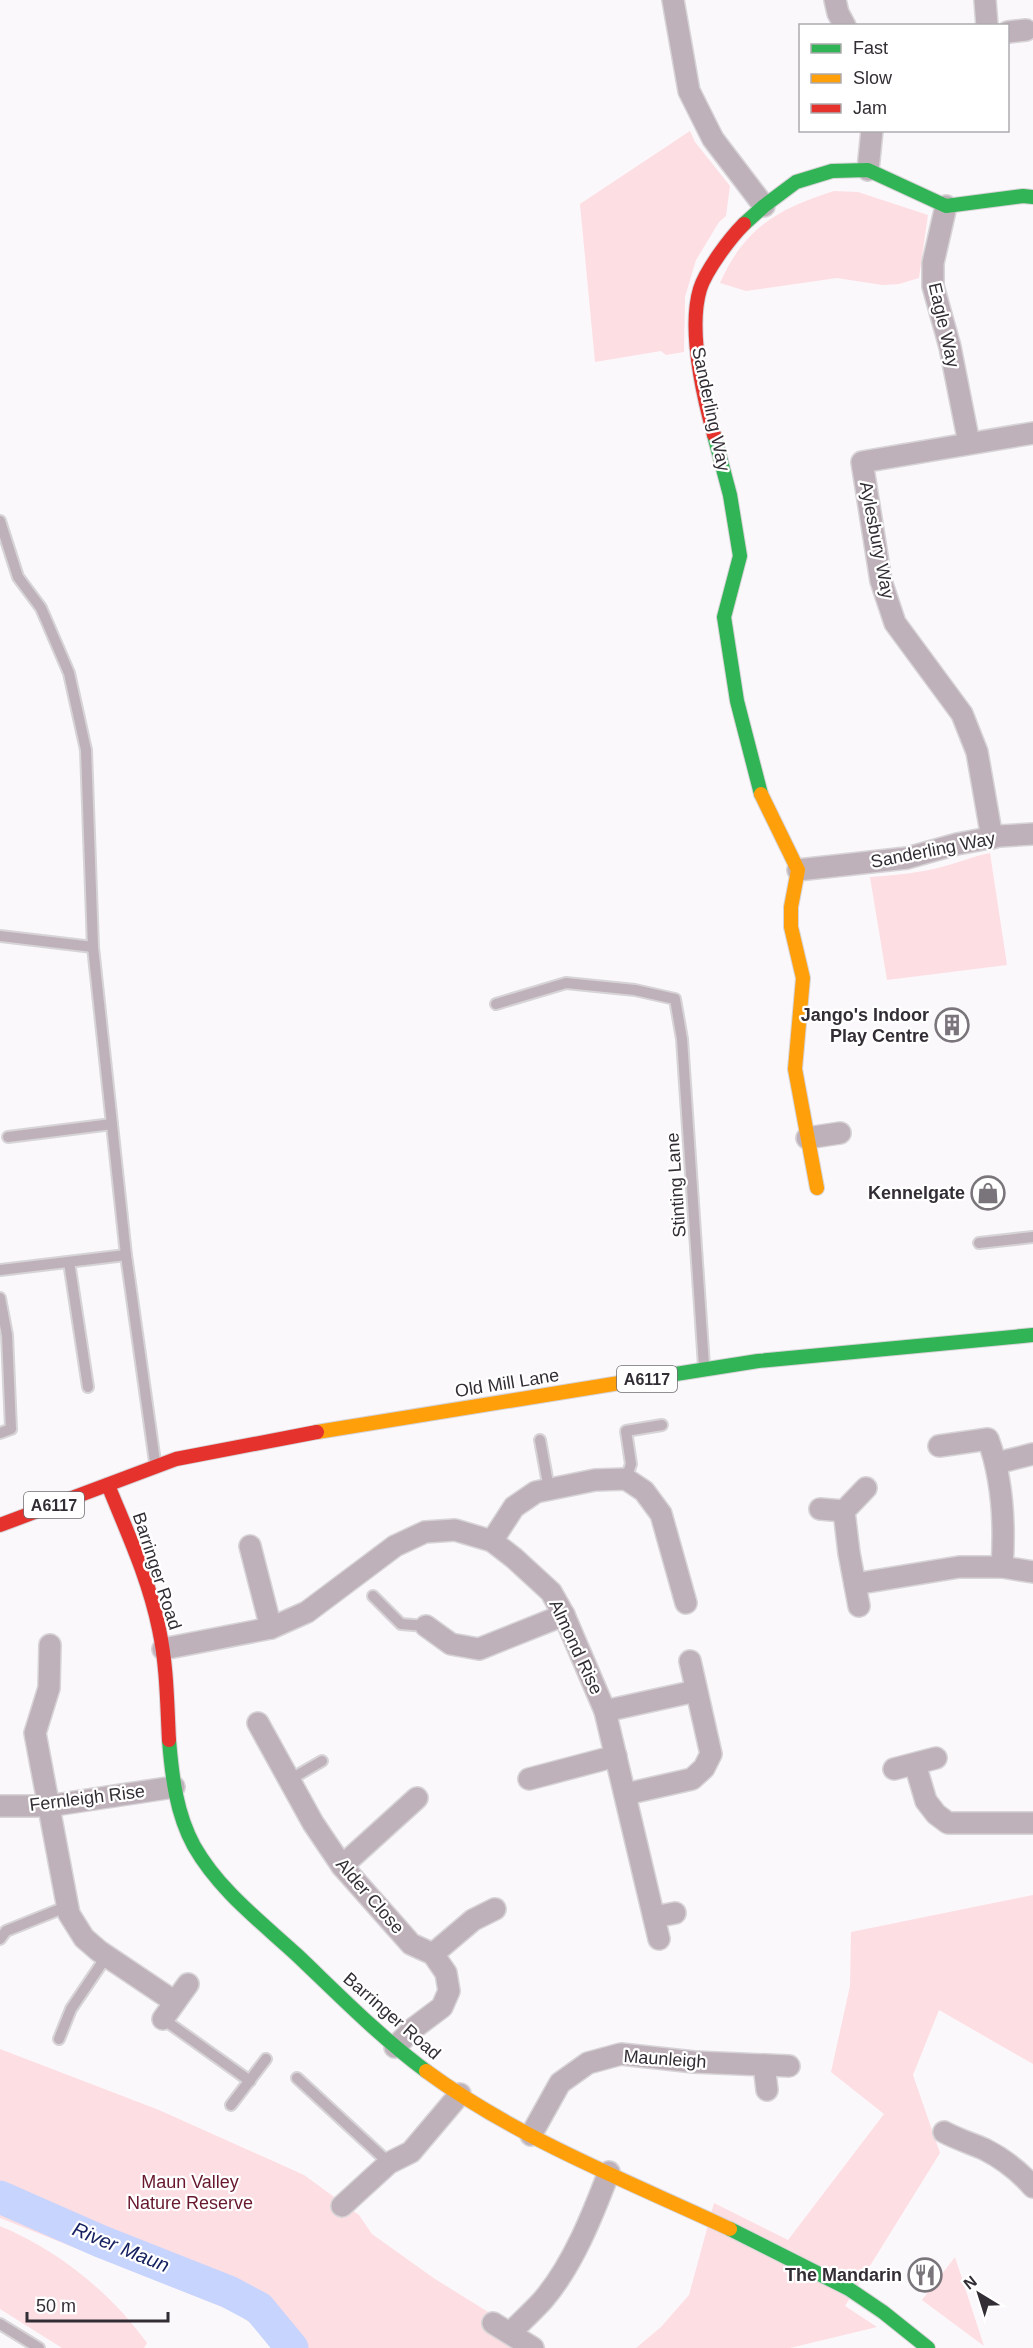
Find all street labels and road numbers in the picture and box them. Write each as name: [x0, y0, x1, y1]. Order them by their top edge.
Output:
street label: Eagle Way: [925, 281, 963, 369]
street label: Sanderling Way: [688, 345, 734, 473]
street label: Aylesbury Way: [856, 480, 898, 600]
street label: Sanderling Way: [869, 828, 997, 872]
street label: Stinting Lane: [662, 1132, 690, 1238]
street label: Old Mill Lane: [454, 1365, 560, 1401]
road number: A6117: [617, 1366, 677, 1392]
road number: A6117: [24, 1492, 84, 1518]
street label: Barringer Road: [129, 1510, 185, 1632]
street label: Almond Rise: [545, 1597, 607, 1697]
street label: Fernleigh Rise: [28, 1781, 146, 1815]
street label: Alder Close: [332, 1854, 408, 1938]
street label: Barringer Road: [339, 1968, 445, 2064]
street label: Maunleigh: [623, 2046, 707, 2072]

